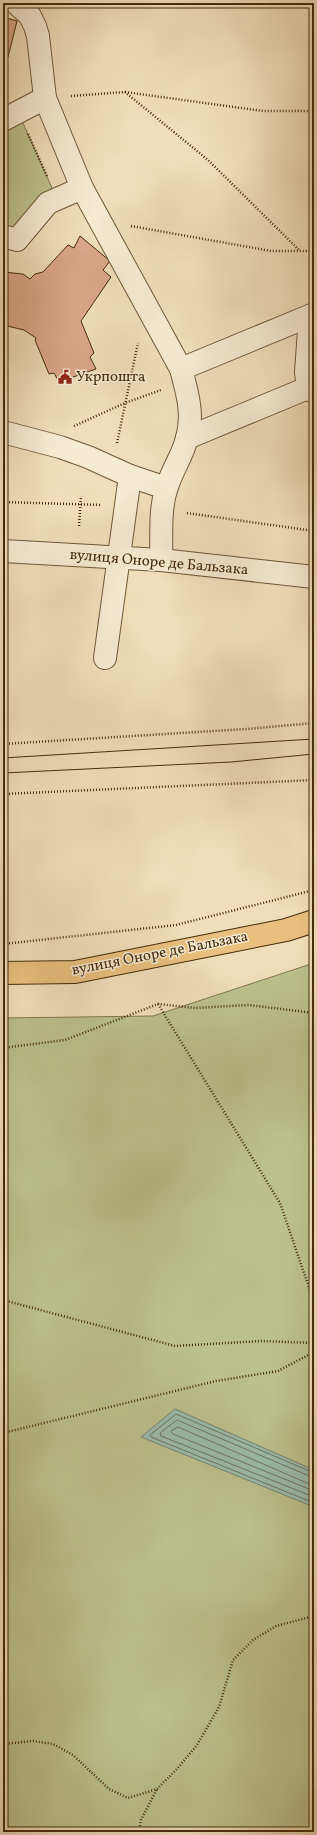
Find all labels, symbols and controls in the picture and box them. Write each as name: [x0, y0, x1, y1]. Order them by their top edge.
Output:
place label: Укрпошта: [76, 367, 145, 388]
public building icon: Укрпошта: [57, 369, 73, 385]
street label: вулиця Оноре де Бальзака: [69, 545, 249, 581]
street label: вулиця Оноре де Бальзака: [70, 927, 250, 981]

